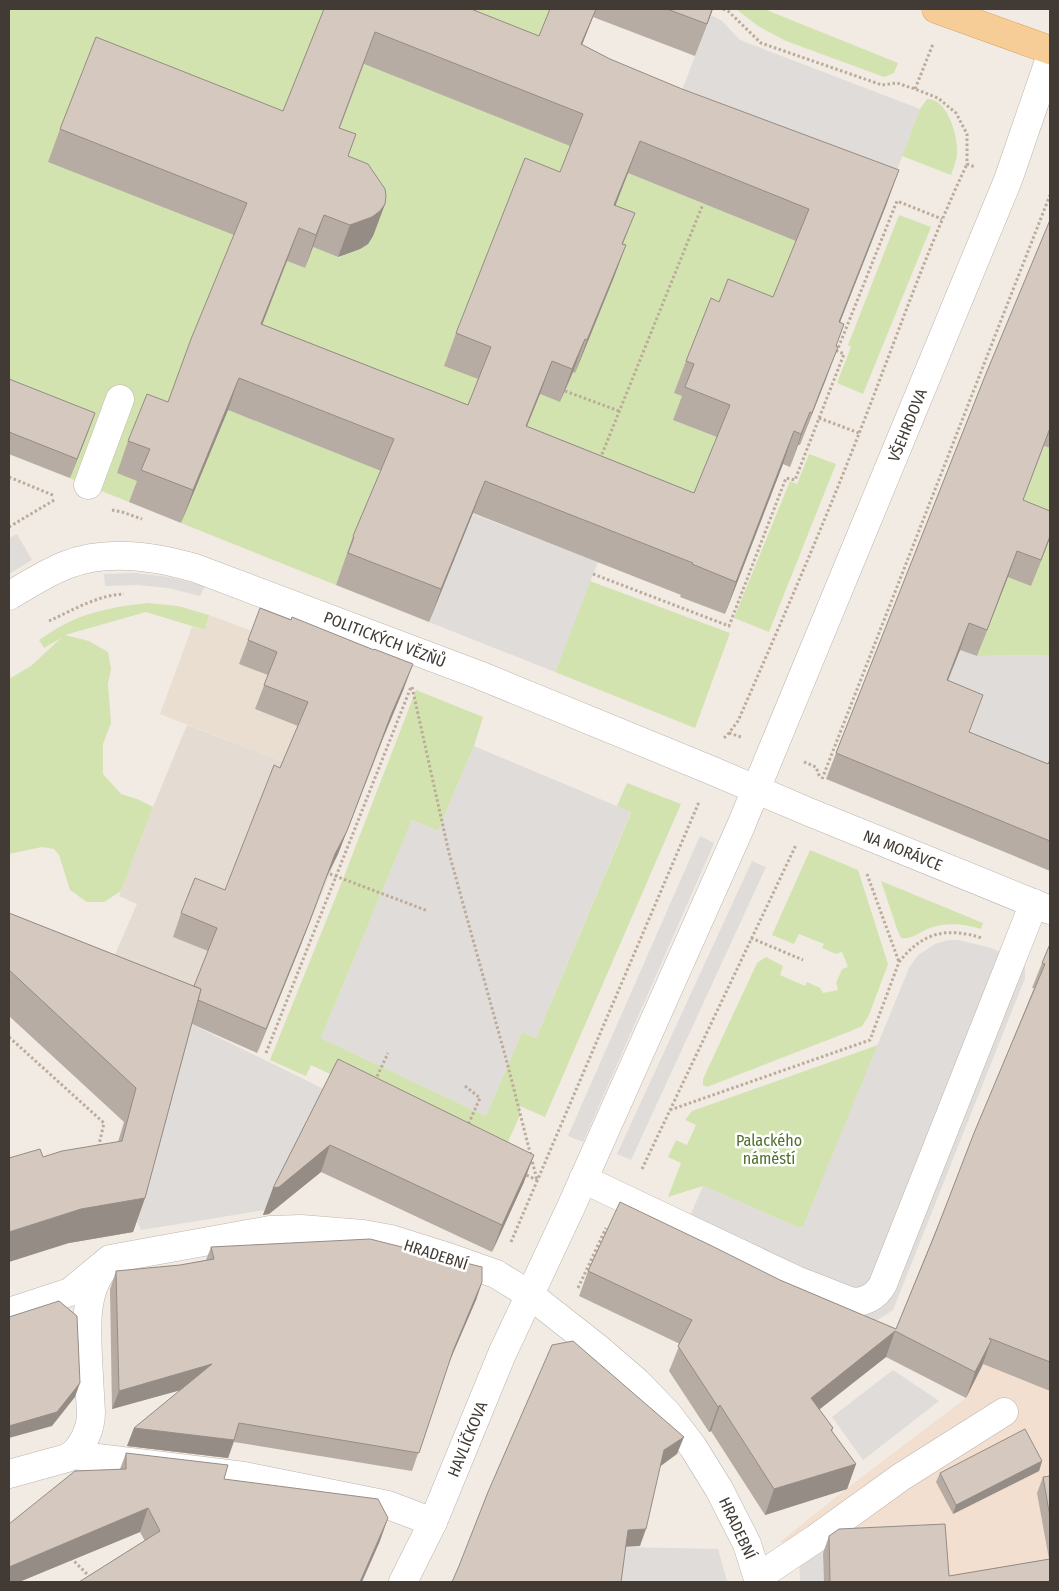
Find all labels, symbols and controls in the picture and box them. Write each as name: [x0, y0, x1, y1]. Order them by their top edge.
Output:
street label: VŠEHRDOVA: [883, 385, 931, 465]
street label: POLITICKÝCH VĚZŇŮ: [321, 607, 449, 671]
street label: NA MORÁVCE: [860, 826, 945, 875]
park label: Palackého náměstí: [736, 1131, 802, 1168]
street label: HRADEBNÍ: [401, 1235, 470, 1274]
street label: HAVLÍČKOVA: [443, 1398, 491, 1480]
street label: HRADEBNÍ: [715, 1494, 760, 1562]

